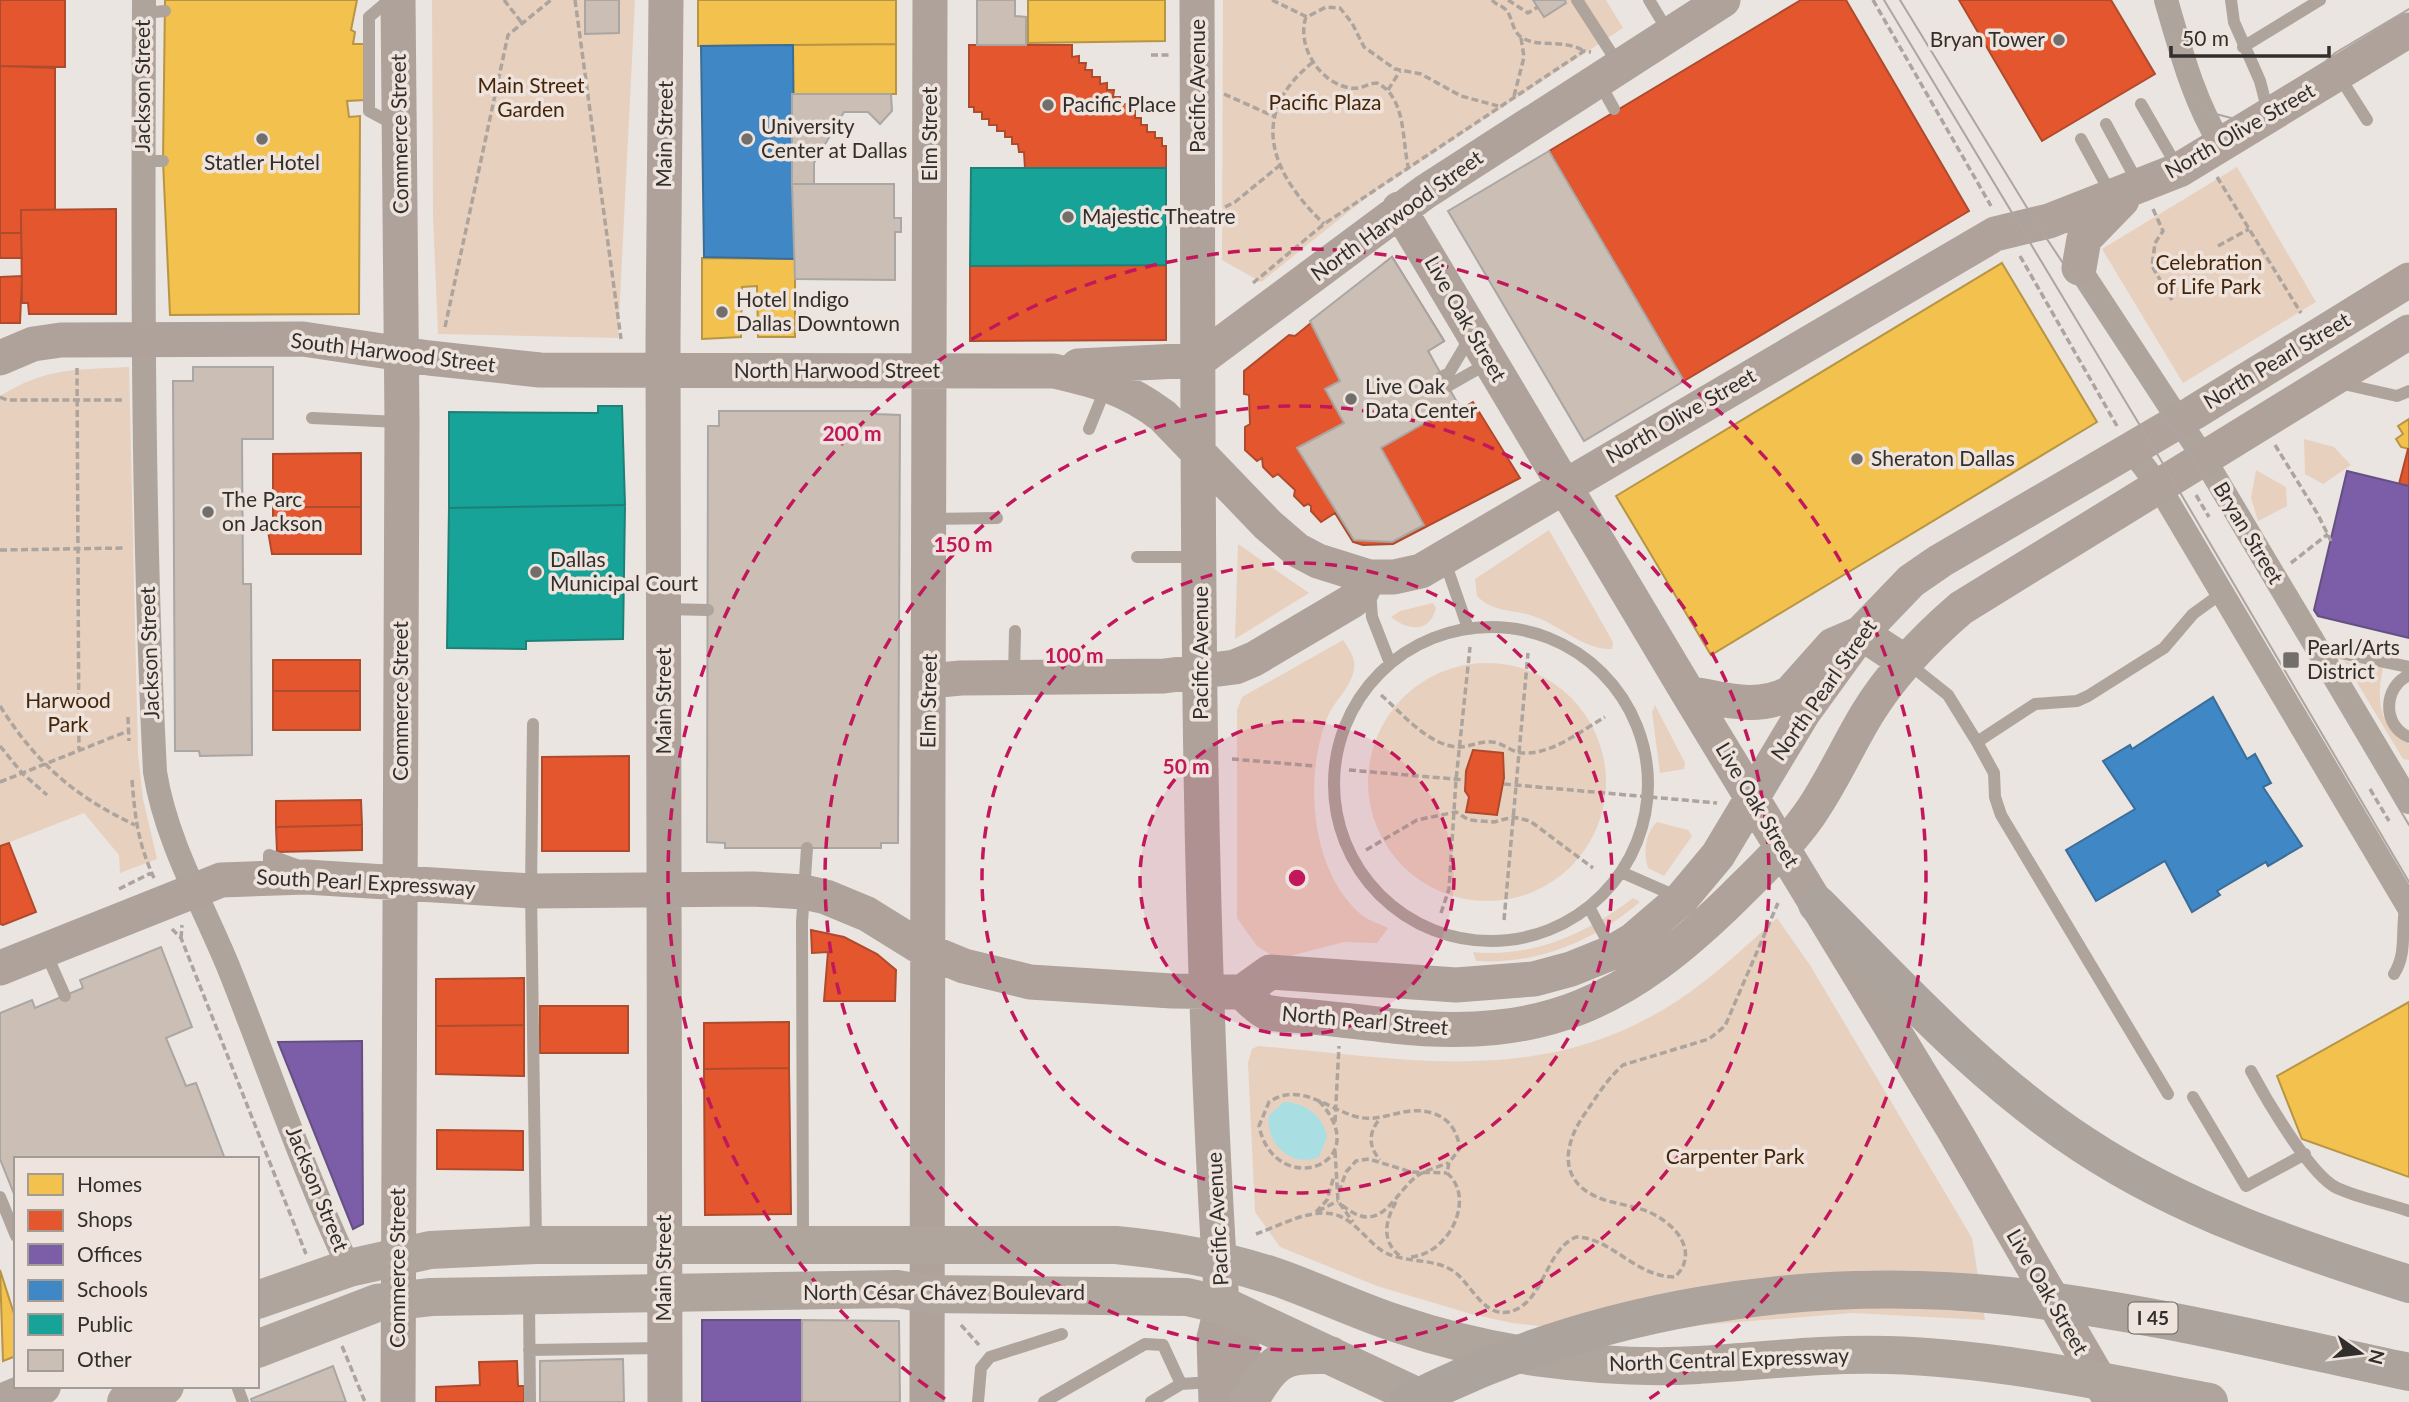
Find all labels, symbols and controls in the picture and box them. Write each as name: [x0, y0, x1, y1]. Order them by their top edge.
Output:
scale bar: [2171, 14, 2328, 58]
street label: Jackson Street: [129, 19, 154, 152]
street label: Pacific Avenue: [1184, 19, 1209, 153]
text: 50 m: [2182, 25, 2229, 50]
place label: Bryan Tower: [1930, 26, 2045, 51]
marker: Bryan Tower: [2051, 32, 2067, 48]
street label: Commerce Street: [385, 53, 412, 214]
park label: Main Street Garden: [477, 72, 585, 121]
street label: North Olive Street: [2160, 76, 2319, 183]
street label: Main Street: [650, 80, 677, 188]
street label: Elm Street: [916, 86, 941, 181]
park label: Pacific Plaza: [1268, 89, 1382, 114]
place label: Pacific Place: [1062, 91, 1176, 116]
marker: Pacific Place: [1040, 97, 1056, 113]
place label: University Center at Dallas: [761, 113, 907, 162]
marker: Statler Hotel: [254, 131, 270, 147]
marker: University Center at Dallas: [739, 131, 755, 147]
street label: North Harwood Street: [1305, 144, 1487, 286]
place label: Statler Hotel: [204, 149, 320, 174]
place label: Majestic Theatre: [1082, 203, 1236, 228]
marker: Majestic Theatre: [1060, 209, 1076, 225]
park label: Celebration of Life Park: [2155, 249, 2263, 298]
street label: Live Oak Street: [1420, 251, 1513, 386]
place label: Hotel Indigo Dallas Downtown: [736, 286, 900, 335]
marker: Hotel Indigo Dallas Downtown: [714, 304, 730, 320]
street label: North Pearl Street: [2198, 306, 2355, 413]
street label: South Harwood Street: [289, 327, 497, 377]
street label: North Harwood Street: [734, 357, 941, 382]
street label: North Olive Street: [1601, 361, 1760, 468]
place label: Live Oak Data Center: [1365, 373, 1477, 422]
marker: Live Oak Data Center: [1343, 391, 1359, 407]
text: 200 m: [822, 420, 882, 445]
place label: Sheraton Dallas: [1871, 445, 2015, 470]
marker: Sheraton Dallas: [1849, 451, 1865, 467]
street label: Bryan Street: [2209, 477, 2290, 588]
place label: The Parc on Jackson: [222, 486, 323, 535]
marker: The Parc on Jackson: [200, 504, 216, 520]
text: 150 m: [933, 531, 993, 556]
place label: Dallas Municipal Court: [550, 546, 698, 595]
marker: Dallas Municipal Court: [528, 564, 544, 580]
street label: Jackson Street: [134, 586, 163, 720]
street label: Pacific Avenue: [1187, 586, 1212, 720]
street label: North Pearl Street: [1765, 613, 1881, 765]
street label: Commerce Street: [387, 620, 412, 781]
place label: Pearl/Arts District: [2307, 634, 2400, 683]
text: 100 m: [1044, 642, 1104, 667]
street label: Main Street: [650, 647, 675, 755]
marker: Pearl/Arts District: [2281, 650, 2301, 670]
street label: Elm Street: [914, 653, 941, 749]
park label: Harwood Park: [25, 687, 111, 736]
street label: Live Oak Street: [1711, 737, 1806, 872]
text: 50 m: [1162, 753, 1210, 778]
street label: South Pearl Expressway: [256, 863, 476, 900]
centre of rings: [1285, 866, 1309, 890]
street label: North Pearl Street: [1281, 1000, 1450, 1039]
street label: Jackson Street: [282, 1122, 355, 1255]
park label: Carpenter Park: [1666, 1143, 1805, 1168]
street label: Pacific Avenue: [1201, 1152, 1232, 1287]
legend: [14, 1157, 259, 1388]
text: Homes: [77, 1171, 142, 1196]
street label: Commerce Street: [384, 1187, 409, 1348]
text: Shops: [77, 1206, 133, 1231]
street label: Main Street: [650, 1214, 675, 1322]
street label: Live Oak Street: [2002, 1224, 2095, 1359]
text: Offices: [77, 1241, 142, 1266]
text: Schools: [77, 1276, 148, 1301]
street label: North César Chávez Boulevard: [803, 1279, 1085, 1304]
road number: I 45: [2128, 1302, 2178, 1334]
text: Public: [77, 1311, 133, 1336]
north arrow: [2325, 1318, 2395, 1388]
street label: North Central Expressway: [1608, 1342, 1850, 1375]
text: Other: [77, 1346, 132, 1371]
text: N: [2364, 1347, 2390, 1367]

